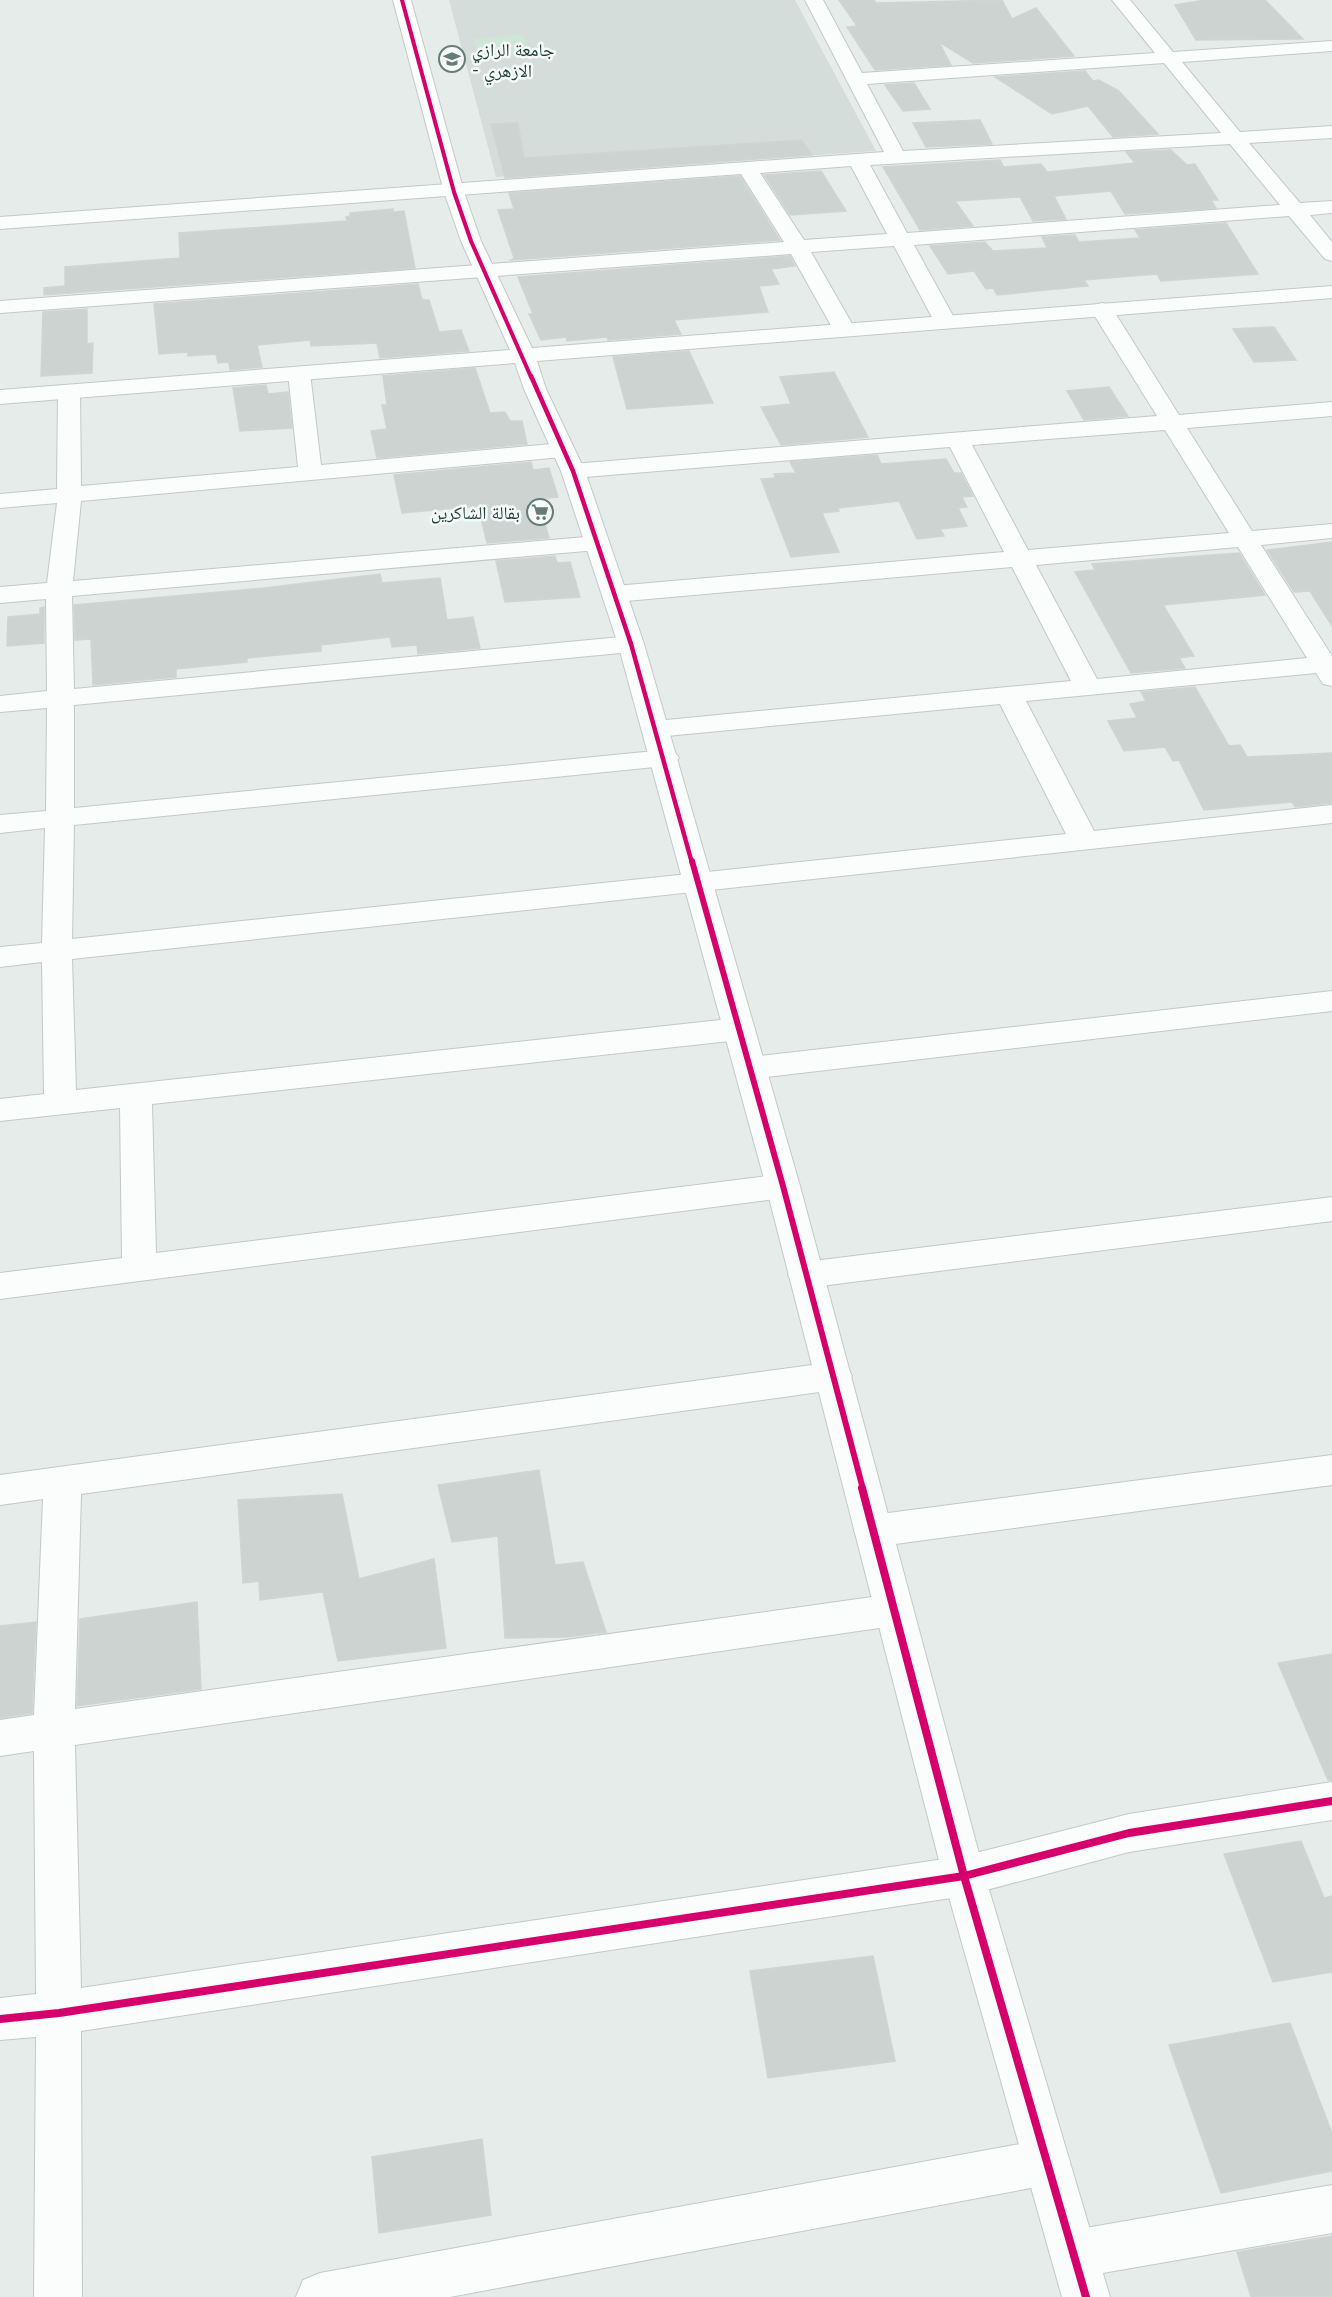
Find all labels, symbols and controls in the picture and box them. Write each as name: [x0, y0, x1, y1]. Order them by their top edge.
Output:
place label: جامعة الرازي - الازهري: [472, 38, 554, 85]
school or university icon: جامعة الرازي - الازهري: [437, 44, 467, 74]
supermarket icon: بقالة الشاكرين: [525, 497, 555, 527]
place label: بقالة الشاكرين: [431, 501, 520, 524]

